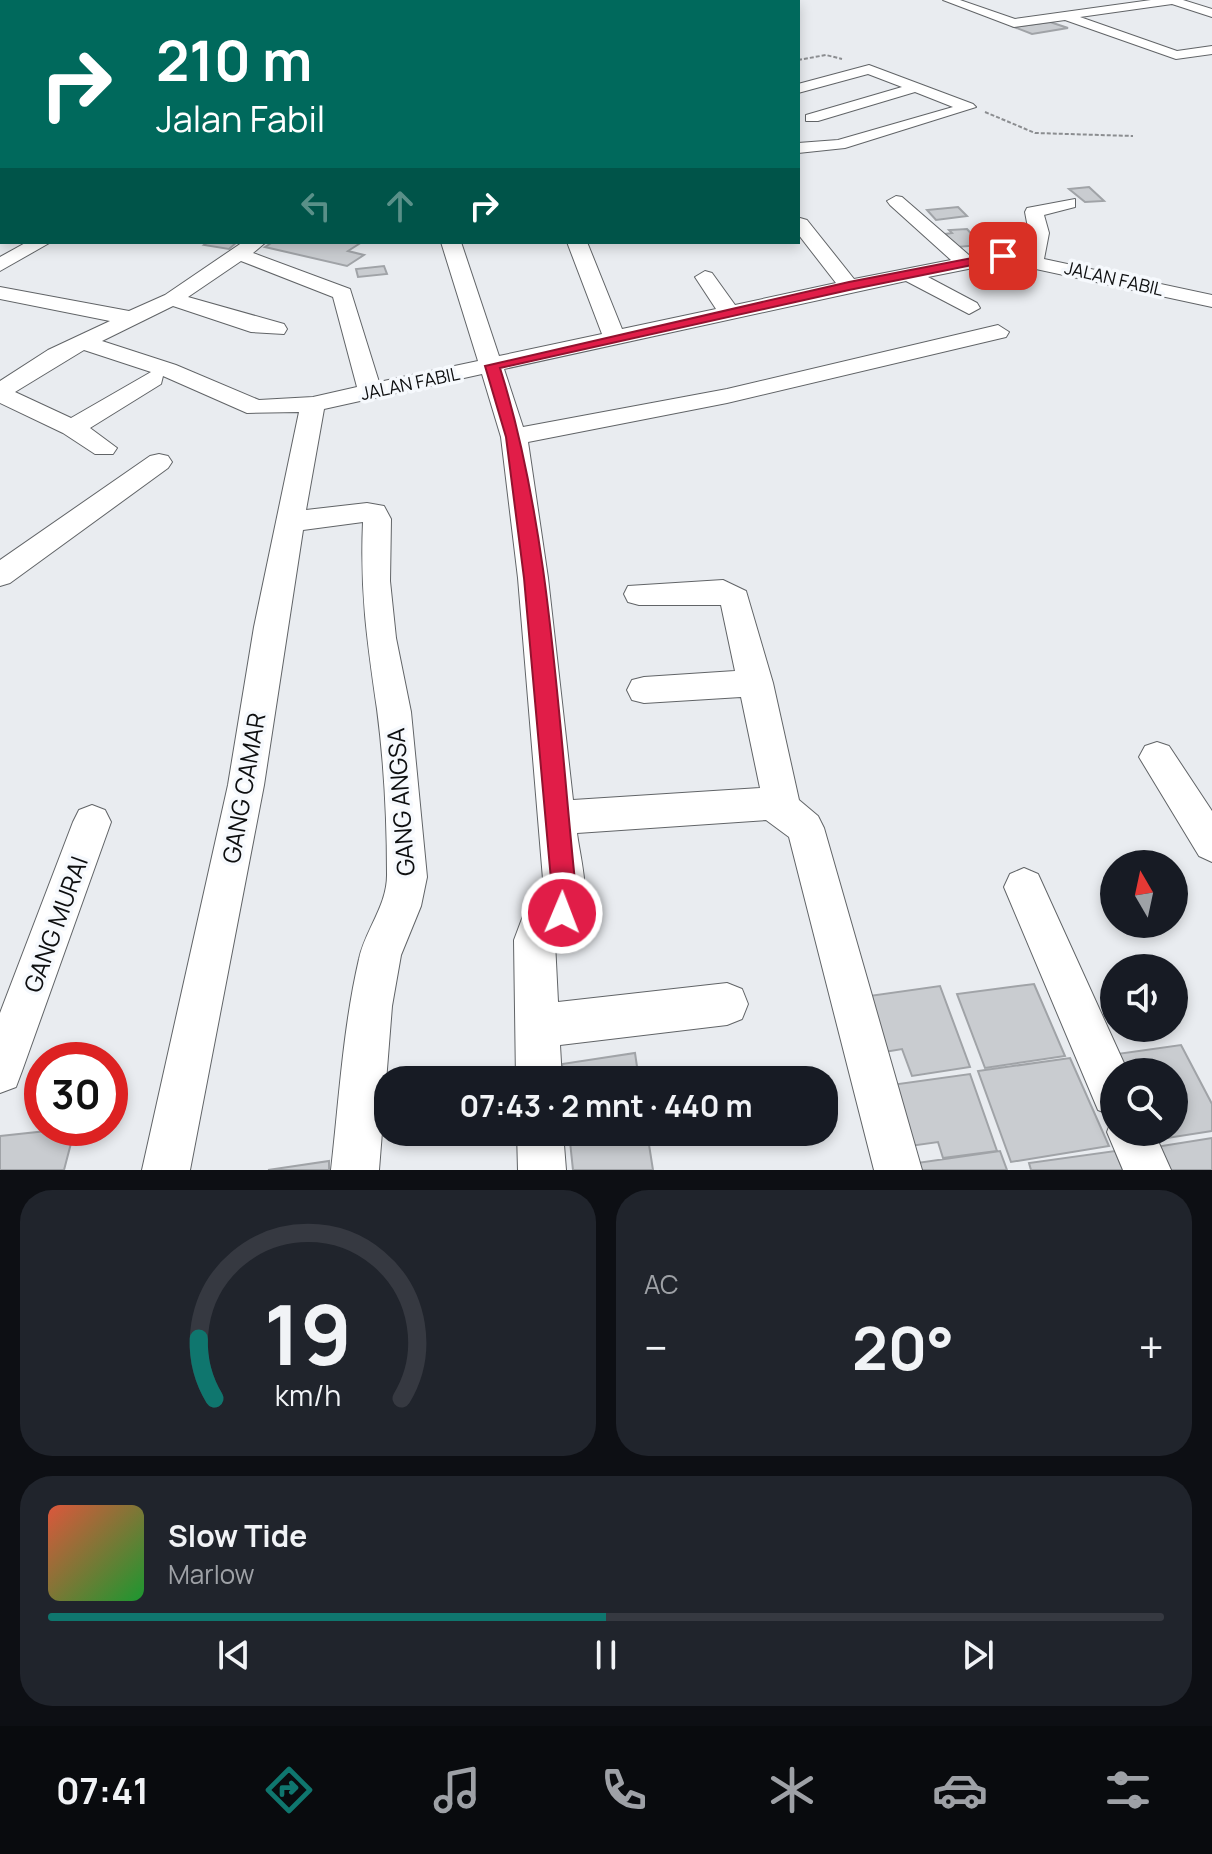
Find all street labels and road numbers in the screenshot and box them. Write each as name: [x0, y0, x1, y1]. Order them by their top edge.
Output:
street label: JALAN FABIL: [1062, 255, 1166, 301]
street label: JALAN FABIL: [358, 361, 462, 405]
street label: GANG CAMAR: [214, 710, 272, 866]
street label: GANG ANGSA: [378, 727, 422, 877]
street label: GANG MURAI: [15, 851, 95, 997]

